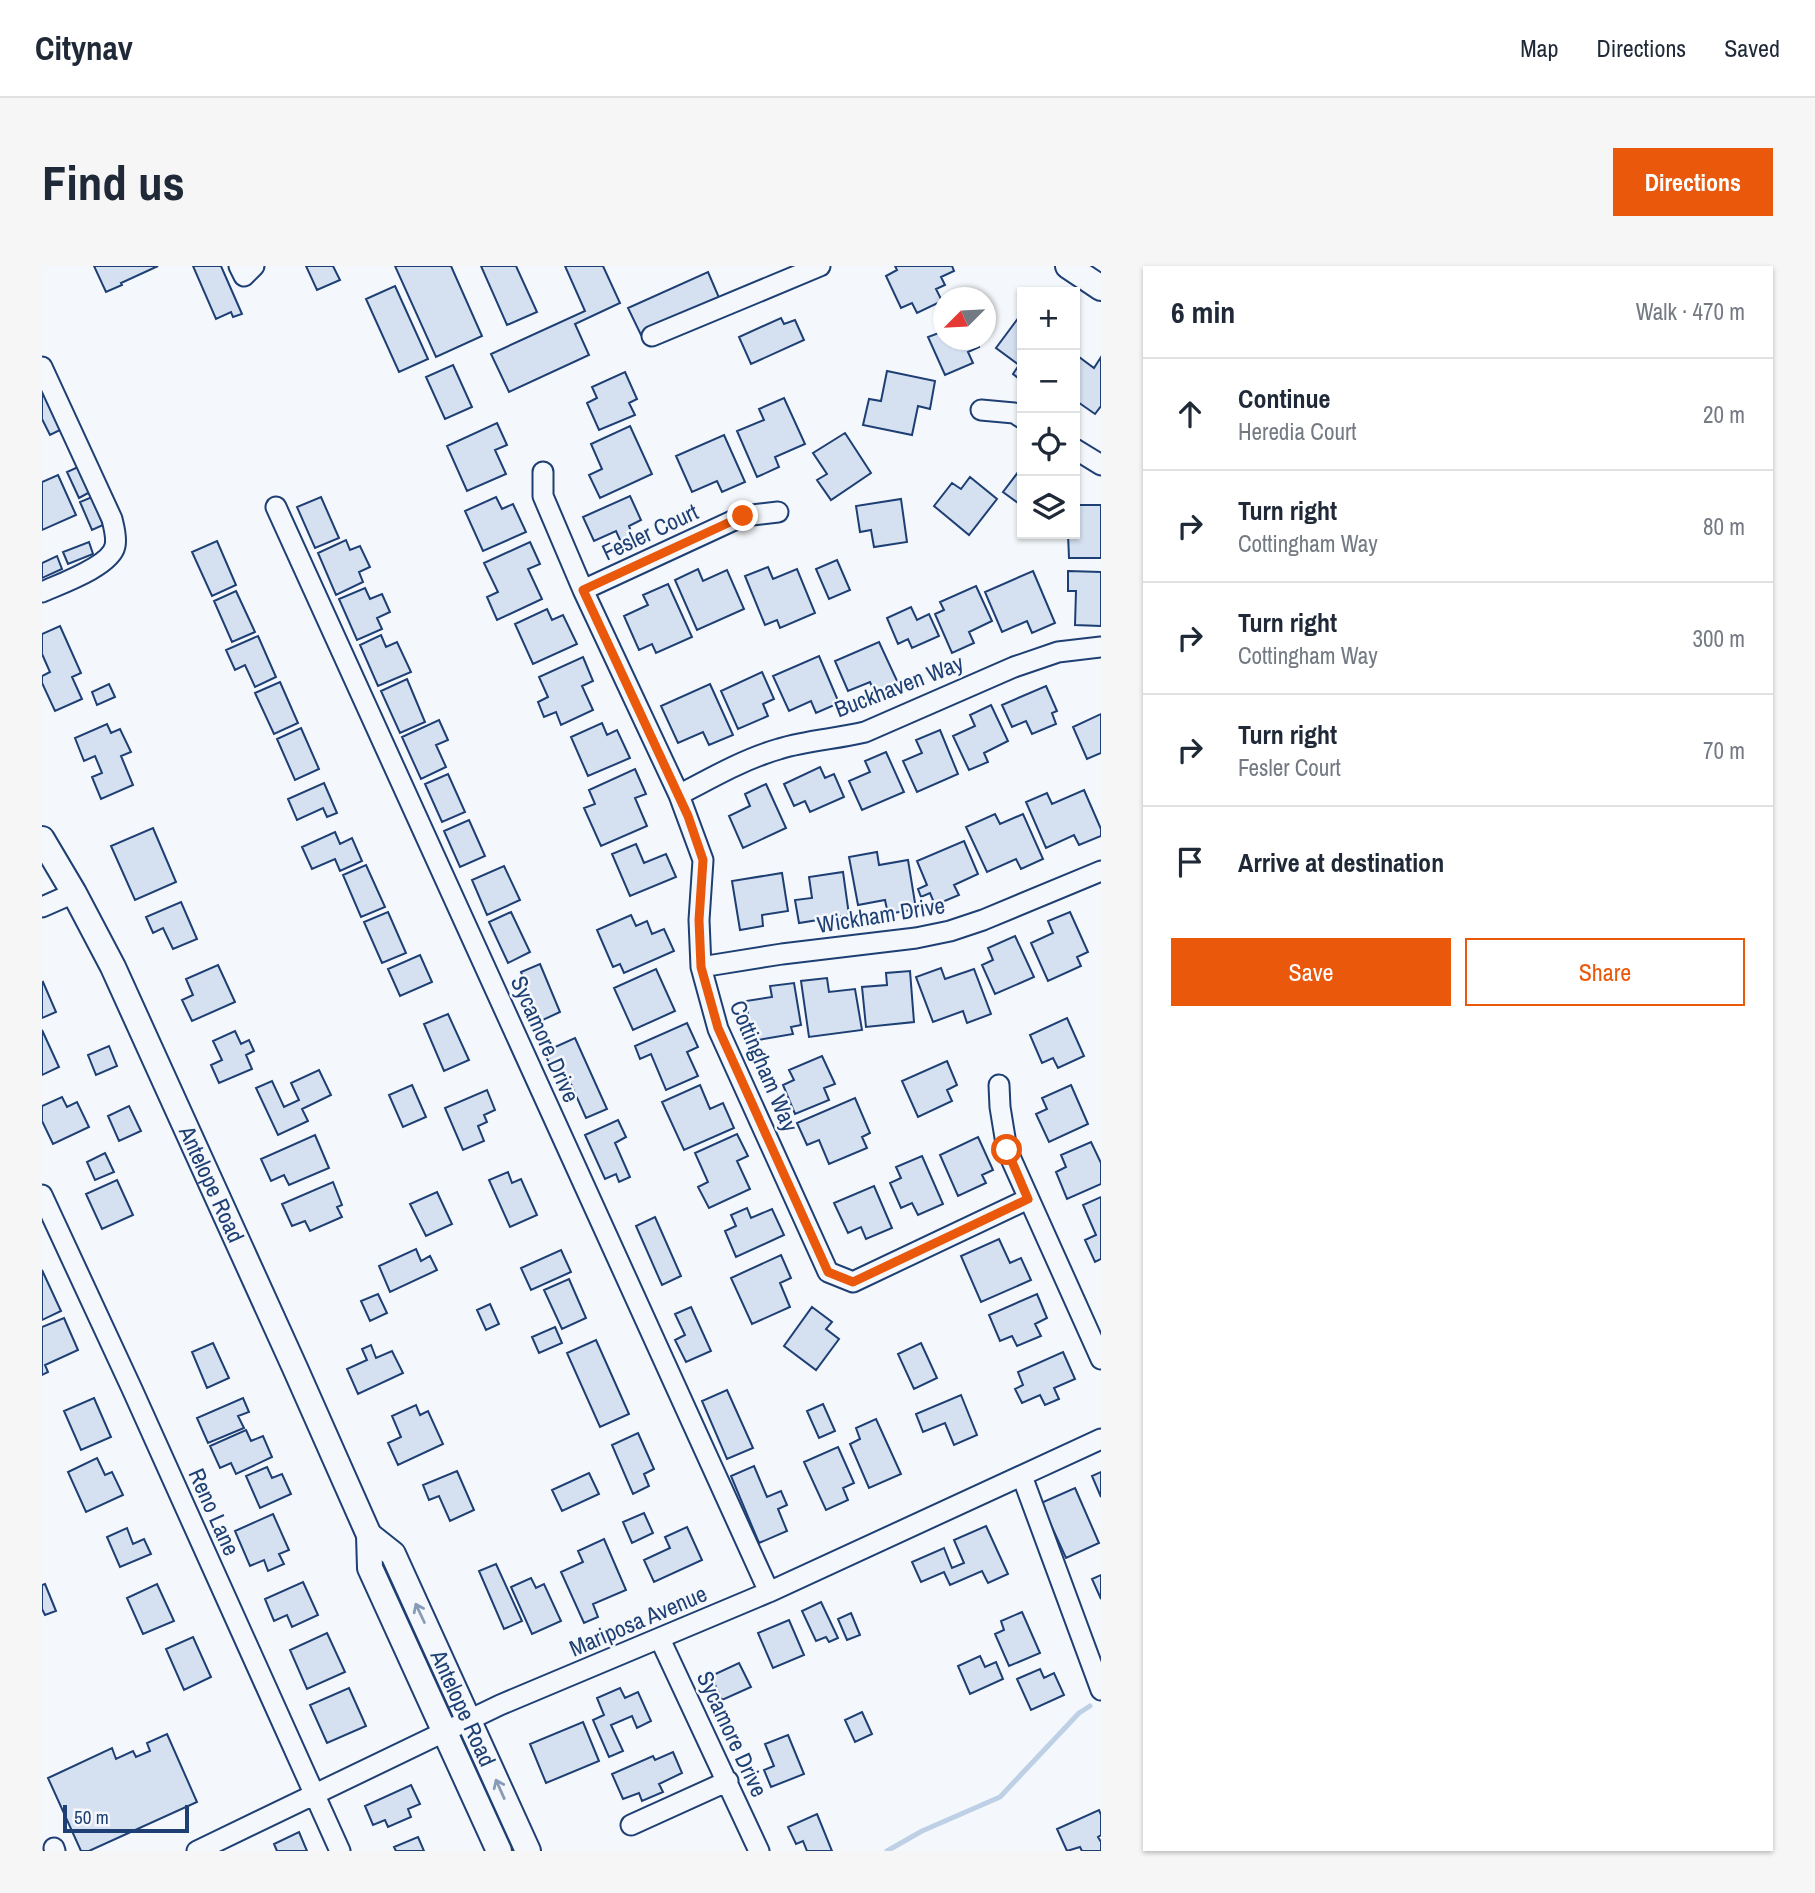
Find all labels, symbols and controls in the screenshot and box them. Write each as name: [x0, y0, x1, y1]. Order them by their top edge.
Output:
text: Citynav: [35, 26, 133, 70]
text: Map: [1520, 32, 1558, 64]
text: Directions: [1596, 32, 1686, 64]
text: Saved: [1724, 32, 1780, 64]
button: Directions: [1613, 148, 1773, 216]
text: Find us: [42, 149, 185, 215]
north arrow: [933, 287, 996, 350]
map controls: [1017, 287, 1080, 539]
button: +: [1017, 287, 1080, 350]
text: 6 min: [1171, 292, 1235, 332]
text: Walk · 470 m: [1636, 296, 1745, 327]
button: −: [1017, 350, 1080, 413]
text: Continue: [1238, 381, 1330, 416]
icon: ahead: [1171, 395, 1209, 433]
text: 20 m: [1703, 399, 1745, 430]
button: locate: [1017, 413, 1080, 476]
text: Heredia Court: [1238, 416, 1356, 447]
button: layers: [1017, 476, 1080, 539]
text: Turn right: [1238, 493, 1337, 528]
street label: Fesler Court: [597, 496, 703, 567]
route end: [727, 500, 758, 531]
icon: right: [1171, 507, 1209, 545]
text: 80 m: [1703, 511, 1745, 542]
text: Cottingham Way: [1238, 528, 1378, 559]
text: Turn right: [1238, 605, 1337, 640]
icon: right: [1171, 619, 1209, 657]
text: 300 m: [1693, 623, 1745, 654]
text: Cottingham Way: [1238, 640, 1378, 671]
street label: Buckhaven Way: [830, 647, 968, 724]
text: Turn right: [1238, 717, 1337, 752]
icon: right: [1171, 731, 1209, 769]
text: 70 m: [1703, 735, 1745, 766]
text: Fesler Court: [1238, 752, 1341, 783]
icon: arrive: [1171, 843, 1209, 881]
text: Arrive at destination: [1238, 845, 1444, 880]
street label: Wickham Drive: [815, 889, 947, 940]
button: Save: [1171, 938, 1451, 1006]
button: Share: [1465, 938, 1745, 1006]
street label: Sycamore Drive: [504, 971, 587, 1107]
street label: Cottingham Way: [723, 995, 806, 1137]
street label: Antelope Road: [172, 1120, 252, 1247]
route start: [991, 1134, 1022, 1165]
street label: Reno Lane: [182, 1463, 247, 1560]
street label: Mariposa Avenue: [564, 1578, 711, 1663]
one-way arrow: [413, 1603, 427, 1624]
street label: Antelope Road: [423, 1644, 504, 1771]
street label: Sycamore Drive: [690, 1666, 775, 1802]
one-way arrow: [493, 1779, 506, 1800]
scale bar: [63, 1802, 189, 1834]
text: 50 m: [74, 1804, 109, 1830]

